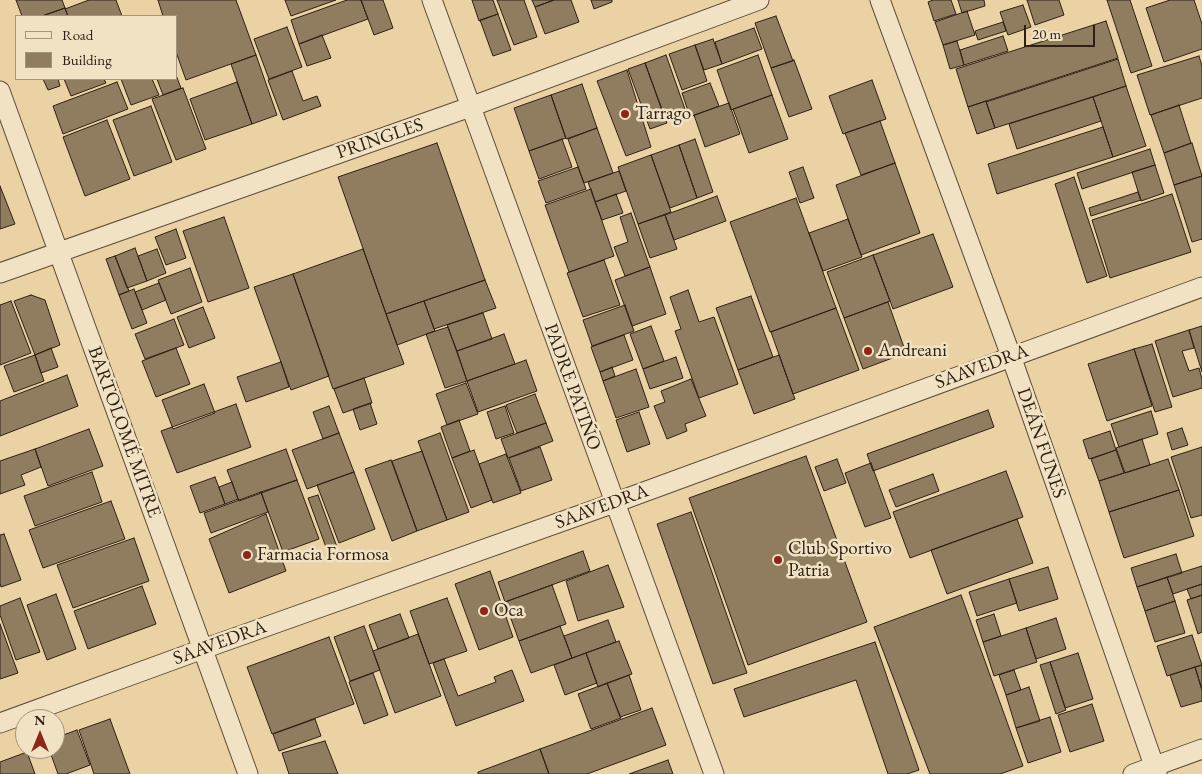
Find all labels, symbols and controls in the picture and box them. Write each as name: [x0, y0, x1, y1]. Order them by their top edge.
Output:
legend: [15, 15, 178, 80]
scale bar: [1027, 15, 1098, 47]
text: 20 m: [1032, 24, 1061, 43]
text: Road: [62, 25, 93, 44]
text: Building: [62, 50, 112, 69]
place label: Tarrago: [635, 103, 691, 125]
marker: Tarrago: [619, 108, 631, 120]
street label: PRINGLES: [334, 114, 426, 164]
street label: PADRE PATIÑO: [539, 321, 605, 453]
place label: Andreani: [878, 340, 947, 362]
street label: SAAVEDRA: [932, 340, 1032, 394]
street label: BARTOLOMÉ MITRE: [82, 343, 166, 521]
marker: Andreani: [862, 345, 874, 357]
street label: DEÁN FUNES: [1011, 385, 1071, 501]
street label: SAAVEDRA: [552, 480, 652, 534]
place label: Club Sportivo Patria: [788, 538, 892, 582]
place label: Farmacia Formosa: [257, 544, 389, 566]
marker: Farmacia Formosa: [241, 549, 253, 561]
marker: Club Sportivo Patria: [772, 554, 784, 566]
place label: Oca: [494, 600, 524, 622]
marker: Oca: [478, 605, 490, 617]
street label: SAAVEDRA: [170, 616, 270, 670]
north arrow: [15, 709, 65, 759]
text: N: [34, 711, 46, 729]

